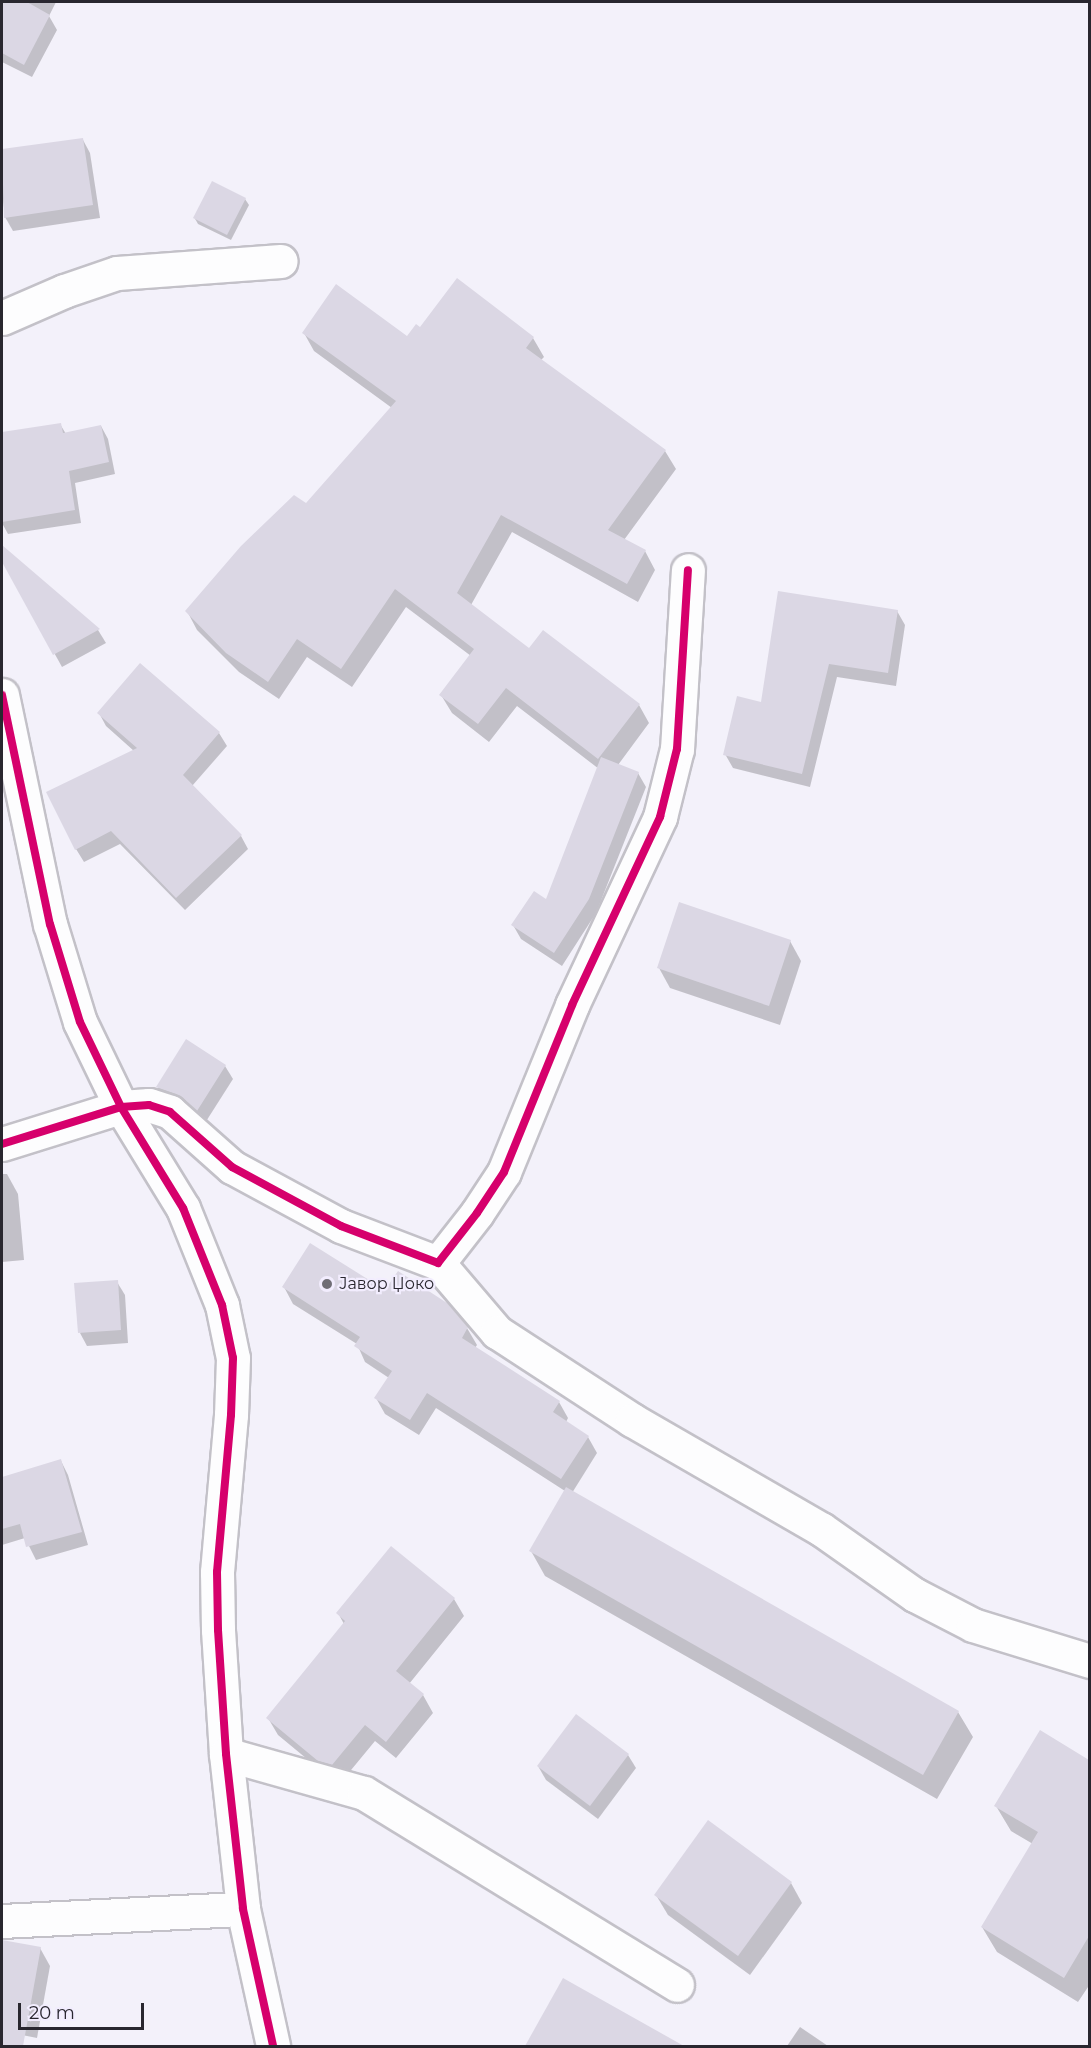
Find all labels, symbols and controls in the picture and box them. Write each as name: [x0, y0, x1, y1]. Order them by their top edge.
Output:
place label: Јавор Џоко: [339, 1274, 434, 1294]
marker: Јавор Џоко: [320, 1277, 334, 1291]
scale bar: [21, 1991, 147, 2029]
text: 20 m: [29, 2002, 75, 2024]

